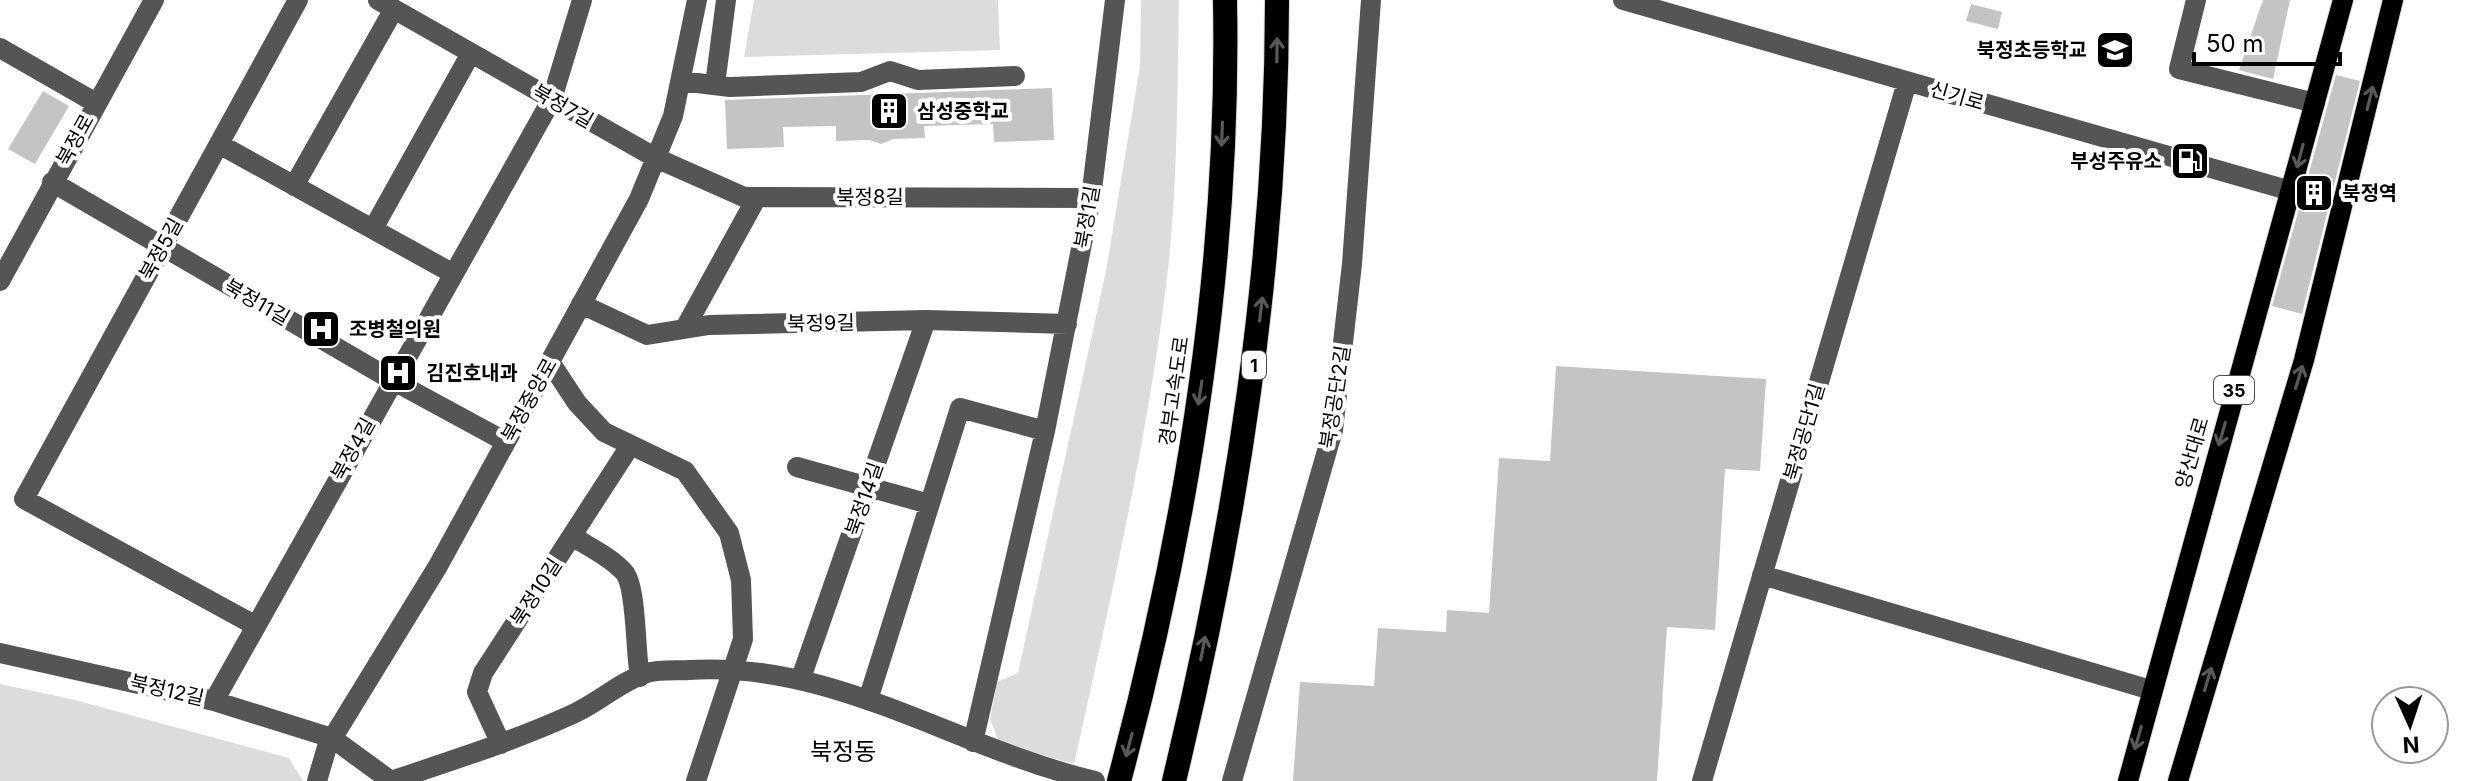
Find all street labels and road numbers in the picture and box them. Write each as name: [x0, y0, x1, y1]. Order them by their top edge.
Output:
street label: 신기로: [1927, 77, 1987, 115]
street label: 북정7길: [528, 79, 598, 133]
street label: 북정로: [51, 110, 99, 170]
street label: 북정1길: [1070, 184, 1104, 250]
street label: 북정8길: [836, 185, 904, 209]
street label: 북정5길: [134, 214, 188, 284]
street label: 북정11길: [220, 274, 294, 330]
street label: 북정9길: [787, 310, 855, 336]
street label: 경부고속도로: [1154, 335, 1194, 447]
street label: 북정공단2길: [1315, 344, 1355, 450]
road number: 1: [1242, 351, 1266, 379]
street label: 북정중앙로: [496, 354, 562, 446]
road number: 35: [2214, 376, 2254, 404]
street label: 북정공단1길: [1779, 381, 1829, 483]
street label: 북정4길: [326, 413, 380, 485]
street label: 양산대로: [2170, 414, 2214, 492]
street label: 북정14길: [840, 459, 888, 539]
street label: 북정10길: [505, 554, 567, 630]
street label: 북정12길: [127, 670, 207, 710]

